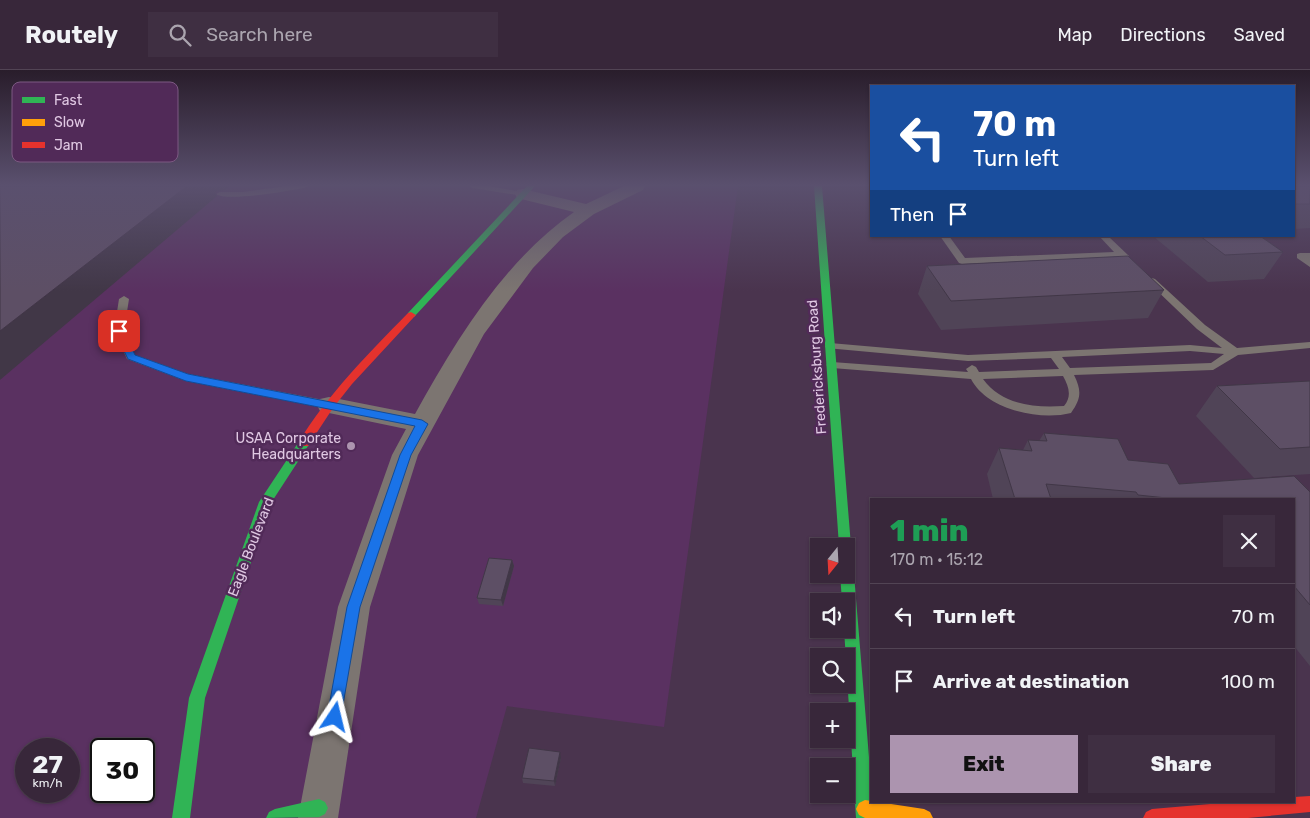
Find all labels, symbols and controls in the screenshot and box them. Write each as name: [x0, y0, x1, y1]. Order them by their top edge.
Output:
search box: [148, 12, 498, 57]
text: Routely: [25, 21, 118, 49]
icon: search: [166, 21, 194, 49]
text: Search here: [206, 23, 313, 46]
text: Map: [1057, 24, 1092, 46]
text: Directions: [1120, 24, 1206, 46]
text: Saved: [1234, 24, 1285, 46]
legend: [12, 82, 178, 162]
text: Fast: [54, 92, 83, 109]
text: 70 m: [973, 103, 1056, 145]
icon: left: [890, 105, 955, 170]
text: Slow: [54, 114, 85, 131]
text: Jam: [54, 137, 83, 154]
text: Turn left: [973, 145, 1059, 172]
icon: arrive: [944, 200, 972, 228]
text: Then: [890, 203, 934, 226]
street label: Fredericksburg Road: [804, 299, 830, 435]
pin: [98, 310, 140, 352]
icon: arrive: [105, 317, 133, 345]
place label: USAA Corporate Headquarters: [236, 430, 341, 463]
marker: USAA Corporate Headquarters: [345, 440, 357, 452]
street label: Eagle Boulevard: [224, 495, 278, 599]
text: 1 min: [890, 513, 968, 549]
button: close: [1223, 515, 1275, 567]
north arrow: [810, 538, 855, 582]
map controls: [810, 538, 855, 803]
text: 170 m · 15:12: [890, 550, 983, 569]
button: sound: [810, 593, 855, 638]
icon: left: [890, 602, 918, 630]
text: Turn left: [933, 605, 1015, 628]
text: 70 m: [1232, 605, 1275, 628]
button: search: [810, 648, 855, 693]
icon: arrive: [890, 667, 918, 695]
text: Arrive at destination: [933, 670, 1129, 693]
text: 100 m: [1221, 670, 1275, 693]
position arrow: [308, 690, 360, 742]
button: +: [810, 703, 855, 748]
button: Exit: [890, 735, 1078, 793]
button: Share: [1088, 735, 1275, 793]
speed limit sign: 30: [90, 738, 155, 803]
text: 27: [32, 750, 63, 779]
button: −: [810, 758, 855, 803]
text: km/h: [33, 776, 62, 790]

